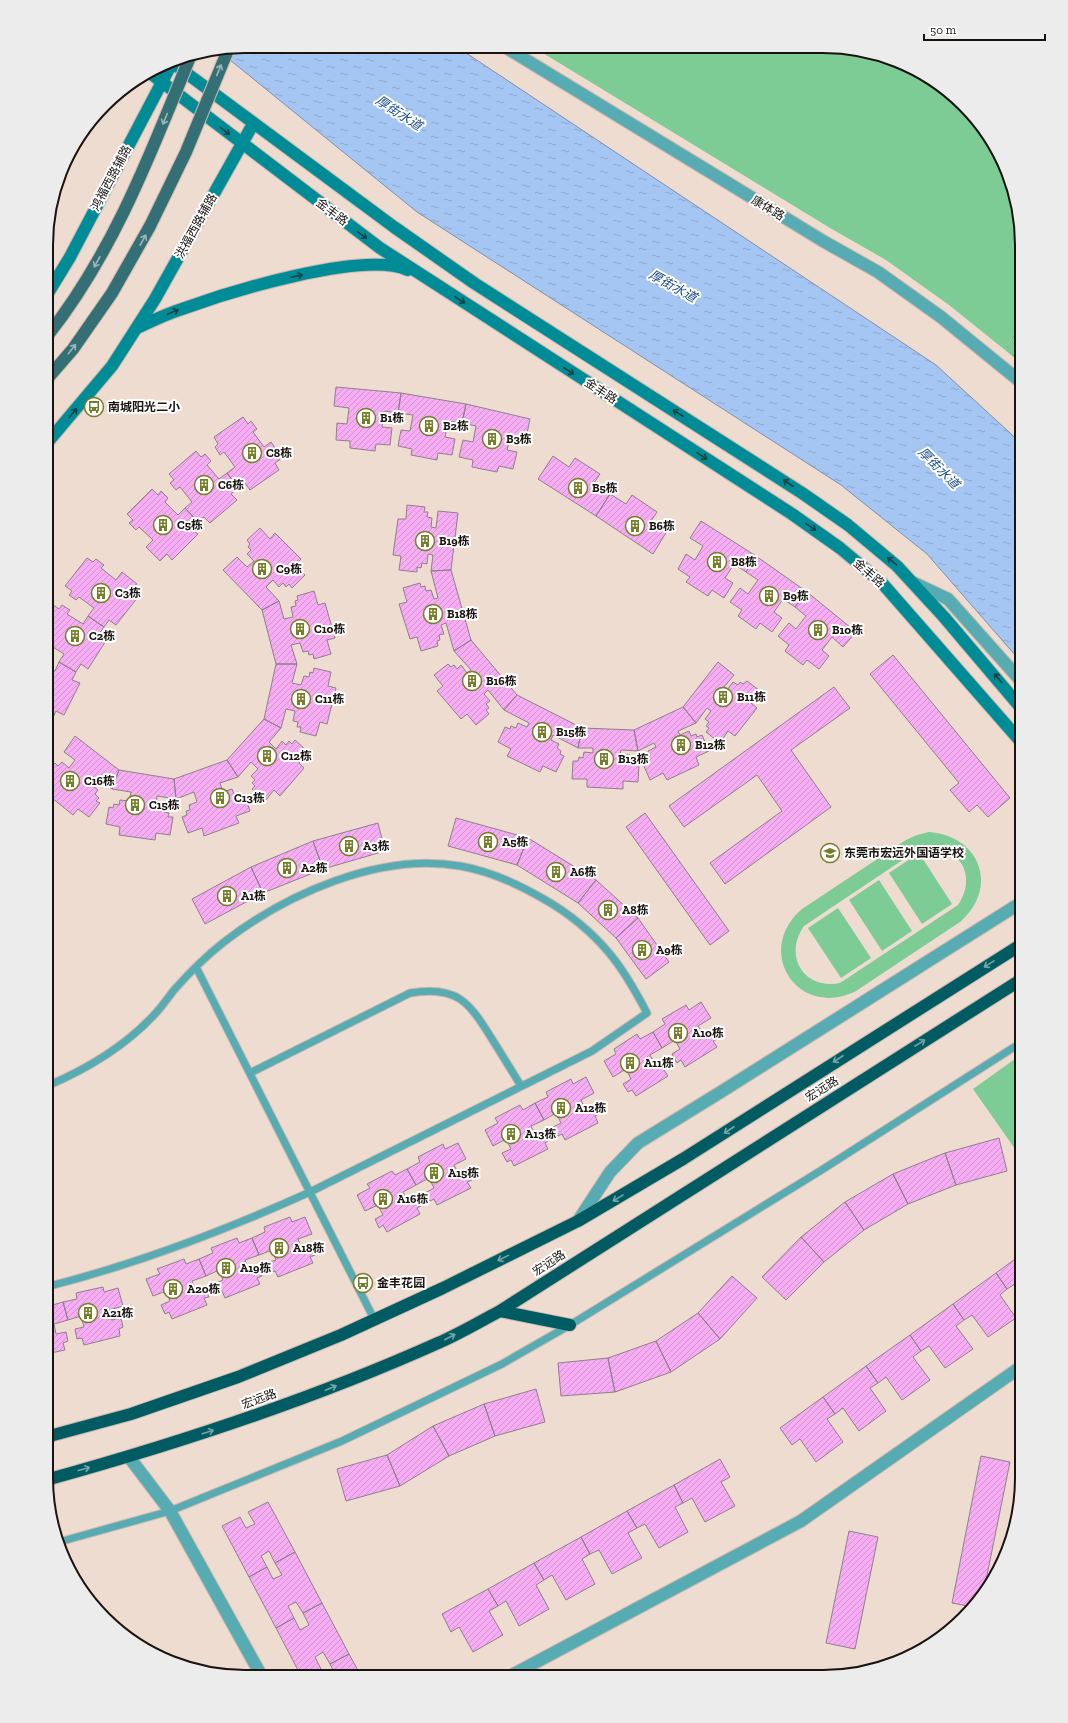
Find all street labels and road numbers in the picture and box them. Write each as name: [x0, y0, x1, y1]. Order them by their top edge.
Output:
street label: 鸿福西路辅路: [88, 143, 134, 213]
street label: 洪福西路辅路: [172, 191, 220, 261]
street label: 康体路: [749, 193, 787, 223]
street label: 金丰路: [313, 196, 351, 228]
street label: 金丰路: [582, 375, 620, 407]
street label: 金丰路: [851, 556, 887, 590]
street label: 宏远路: [803, 1074, 841, 1104]
street label: 宏远路: [530, 1247, 568, 1279]
street label: 宏远路: [240, 1386, 278, 1412]

